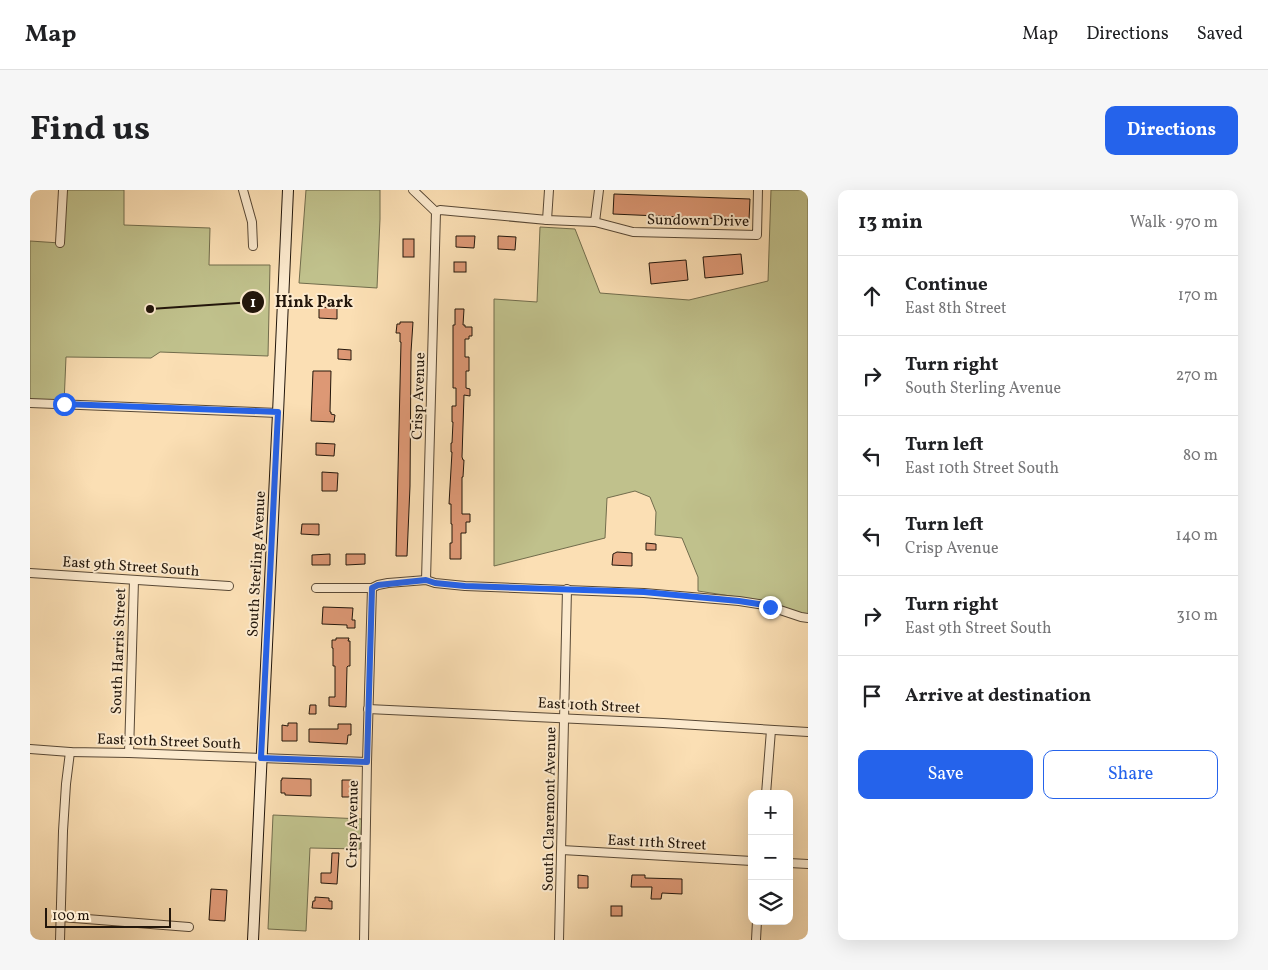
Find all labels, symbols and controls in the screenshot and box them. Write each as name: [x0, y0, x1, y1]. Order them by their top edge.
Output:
text: Map: [25, 18, 76, 52]
text: Map: [1022, 22, 1058, 47]
text: Directions: [1086, 22, 1169, 47]
text: Saved: [1197, 22, 1243, 47]
text: Find us: [30, 106, 150, 154]
button: Directions: [1105, 106, 1238, 155]
text: 13 min: [858, 208, 923, 237]
street label: Sundown Drive: [647, 210, 749, 233]
text: Walk · 970 m: [1130, 212, 1218, 234]
text: Continue: [905, 272, 988, 298]
icon: ahead: [858, 282, 886, 310]
text: 170 m: [1178, 285, 1218, 307]
callout: Hink Park: [240, 286, 363, 317]
text: Hink Park: [275, 292, 353, 314]
text: 1: [250, 293, 256, 314]
text: East 8th Street: [905, 298, 1007, 320]
street label: Crisp Avenue: [407, 352, 432, 440]
text: Turn right: [905, 352, 998, 378]
icon: right: [858, 362, 886, 390]
text: 270 m: [1176, 365, 1218, 387]
text: South Sterling Avenue: [905, 378, 1061, 400]
route start: [53, 393, 76, 416]
text: Turn left: [905, 432, 984, 458]
icon: left: [858, 442, 886, 470]
text: 80 m: [1183, 445, 1218, 467]
text: East 10th Street South: [905, 458, 1059, 480]
street label: South Sterling Avenue: [243, 490, 272, 638]
text: Turn left: [905, 512, 984, 538]
icon: left: [858, 522, 886, 550]
text: 140 m: [1176, 525, 1218, 547]
text: Crisp Avenue: [905, 538, 999, 560]
street label: East 9th Street South: [62, 552, 200, 583]
street label: South Harris Street: [107, 587, 132, 715]
text: Turn right: [905, 592, 998, 618]
route end: [759, 596, 782, 619]
icon: right: [858, 602, 886, 630]
text: 310 m: [1177, 605, 1218, 627]
text: East 9th Street South: [905, 618, 1052, 640]
icon: arrive: [858, 682, 886, 710]
text: Arrive at destination: [905, 683, 1091, 709]
street label: East 10th Street: [537, 693, 641, 720]
street label: South Claremont Avenue: [539, 727, 562, 892]
street label: East 10th Street South: [96, 729, 242, 756]
button: Save: [858, 750, 1033, 799]
button: Share: [1043, 750, 1218, 799]
street label: Crisp Avenue: [342, 780, 365, 868]
map controls: [748, 790, 793, 925]
button: +: [748, 790, 793, 835]
street label: East 11th Street: [607, 830, 707, 857]
button: −: [748, 835, 793, 880]
button: layers: [748, 880, 793, 925]
scale bar: [45, 905, 171, 928]
text: 100 m: [52, 907, 90, 926]

